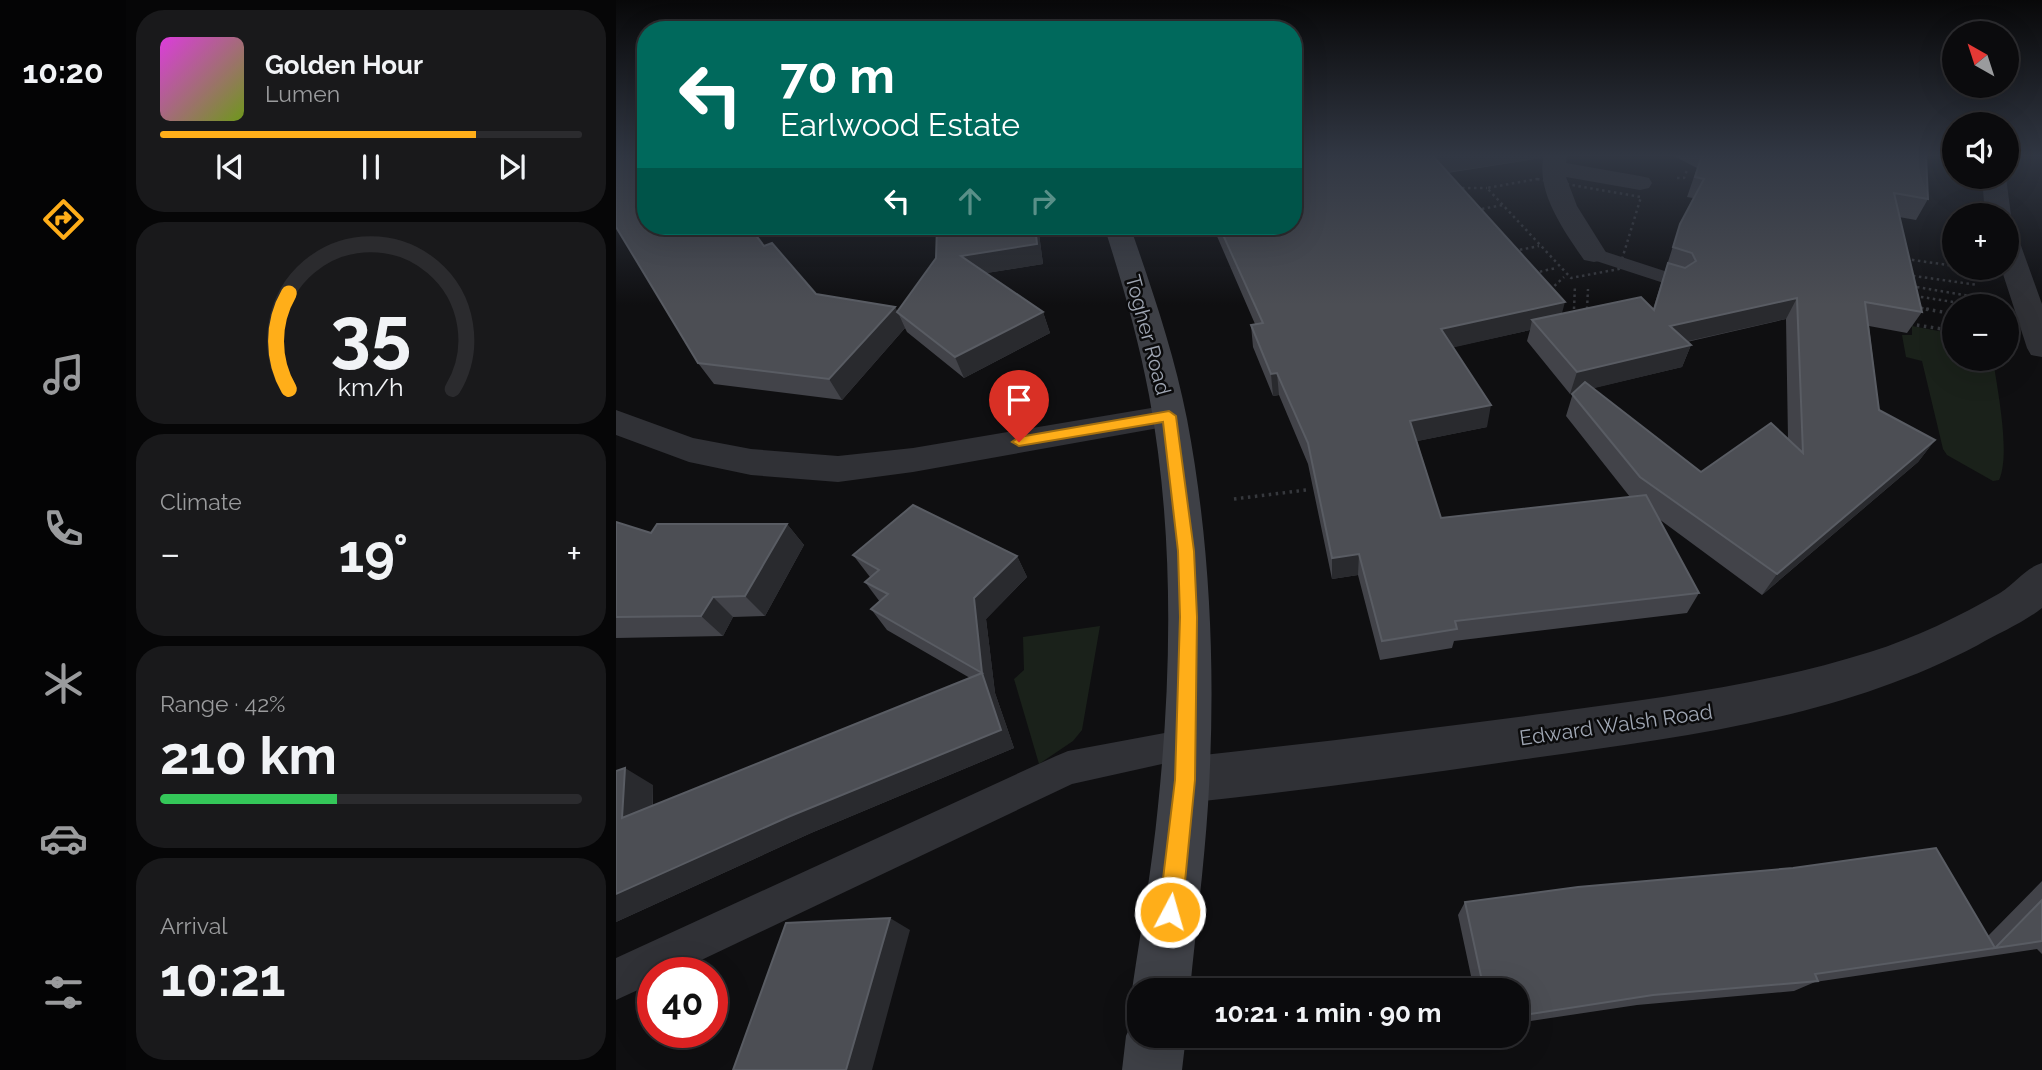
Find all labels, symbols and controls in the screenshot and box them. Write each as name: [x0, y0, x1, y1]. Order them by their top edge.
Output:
north arrow: [1942, 21, 2020, 98]
map controls: [1942, 21, 2019, 371]
text: 70 m: [780, 47, 895, 104]
icon: left: [665, 49, 756, 140]
text: Golden Hour: [265, 50, 423, 80]
text: 10:20: [22, 53, 104, 90]
text: Lumen: [265, 80, 340, 107]
text: Earlwood Estate: [780, 106, 1020, 143]
button: sound: [1942, 112, 2019, 189]
icon: previous: [211, 148, 249, 186]
icon: pause: [352, 148, 390, 186]
icon: next: [493, 148, 531, 186]
icon: left: [878, 182, 916, 220]
icon: ahead: [951, 182, 989, 220]
icon: right: [1024, 182, 1062, 220]
icon: directions: [39, 195, 88, 244]
button: +: [1942, 203, 2019, 280]
street label: Togher Road: [1120, 272, 1176, 398]
text: 35: [331, 291, 411, 376]
button: −: [1942, 294, 2019, 371]
icon: music: [39, 350, 88, 399]
pin: [989, 370, 1049, 442]
text: km/h: [338, 372, 404, 402]
icon: arrive: [1000, 381, 1038, 419]
text: Climate: [160, 488, 242, 515]
icon: phone: [39, 504, 88, 553]
text: 19°: [339, 523, 408, 584]
text: −: [160, 531, 180, 576]
text: +: [566, 531, 582, 576]
icon: climate: [39, 659, 88, 708]
text: Range · 42%: [160, 690, 286, 717]
street label: Edward Walsh Road: [1518, 699, 1714, 750]
text: 210 km: [160, 725, 337, 786]
icon: car: [39, 814, 88, 863]
position arrow: [1133, 875, 1207, 949]
text: Arrival: [160, 912, 227, 939]
text: 10:21: [160, 947, 285, 1008]
speed limit sign: 40: [637, 957, 728, 1048]
icon: filters: [39, 968, 88, 1017]
text: 10:21 · 1 min · 90 m: [1215, 998, 1441, 1028]

